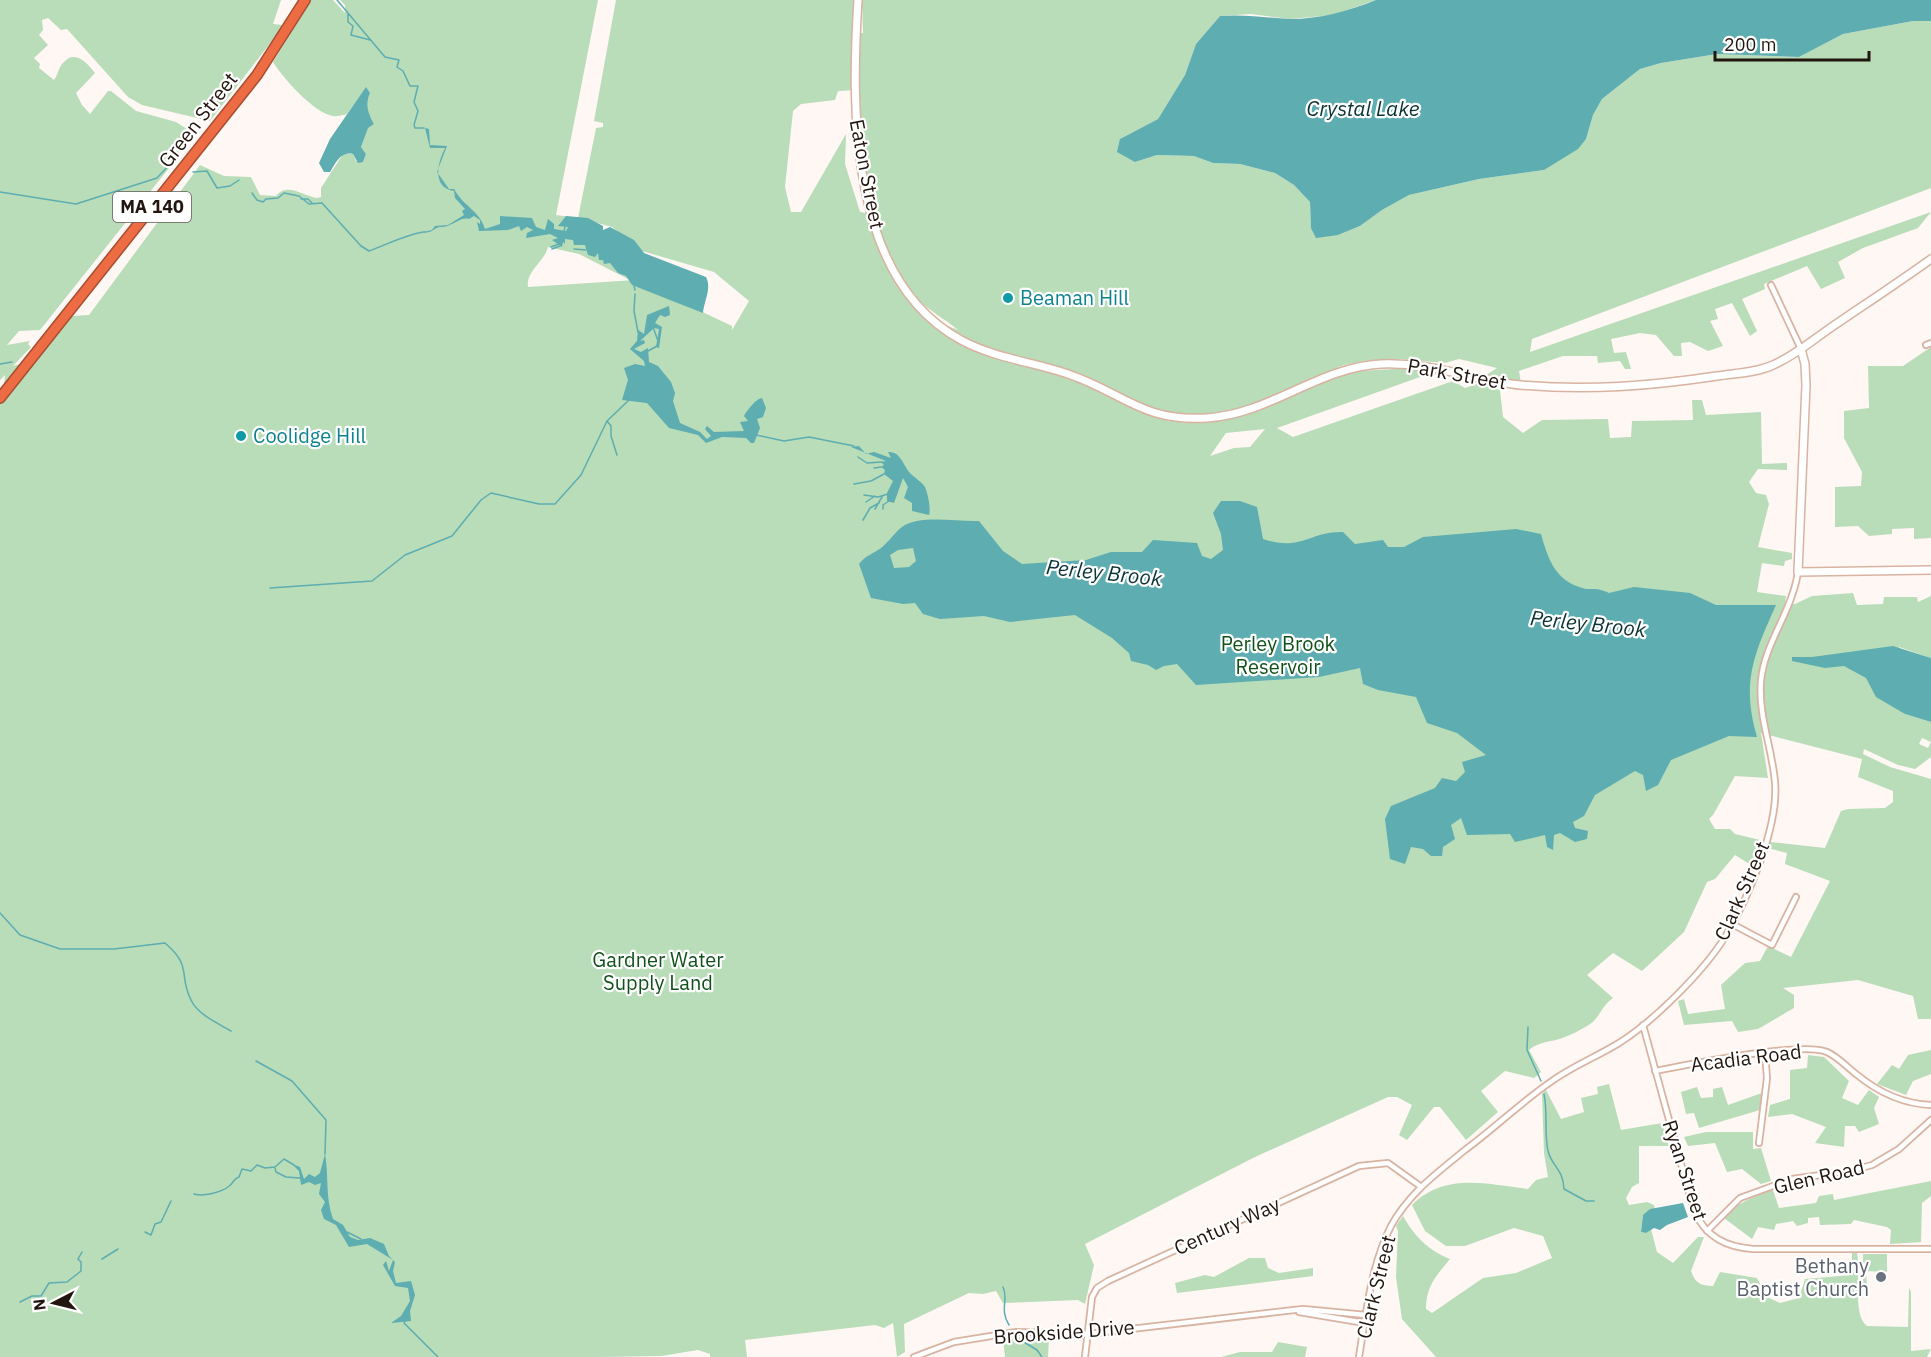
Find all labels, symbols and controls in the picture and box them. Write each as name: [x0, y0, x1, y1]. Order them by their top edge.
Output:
scale bar: [1715, 24, 1870, 62]
text: 200 m: [1724, 33, 1776, 56]
street label: Green Street: [152, 66, 243, 173]
water label: Crystal Lake: [1307, 94, 1420, 122]
street label: Eaton Street: [844, 117, 891, 231]
road number: MA 140: [113, 192, 191, 222]
place label: Beaman Hill: [1020, 284, 1129, 311]
marker: Beaman Hill: [1001, 291, 1015, 305]
street label: Park Street: [1405, 352, 1509, 395]
place label: Coolidge Hill: [253, 422, 366, 449]
marker: Coolidge Hill: [234, 429, 248, 443]
water label: Perley Brook: [1045, 552, 1165, 592]
water label: Perley Brook: [1529, 603, 1649, 643]
park label: Perley Brook Reservoir: [1221, 630, 1336, 680]
street label: Clark Street: [1708, 837, 1775, 945]
park label: Gardner Water Supply Land: [592, 946, 724, 996]
street label: Acadia Road: [1689, 1037, 1803, 1078]
street label: Ryan Street: [1657, 1116, 1714, 1223]
street label: Glen Road: [1771, 1153, 1867, 1200]
street label: Century Way: [1169, 1190, 1284, 1261]
street label: Clark Street: [1350, 1232, 1401, 1342]
place label: Bethany Baptist Church: [1737, 1252, 1869, 1302]
marker: Bethany Baptist Church: [1874, 1270, 1888, 1284]
north arrow: [24, 1273, 84, 1333]
text: N: [28, 1298, 50, 1312]
street label: Brookside Drive: [992, 1313, 1136, 1350]

